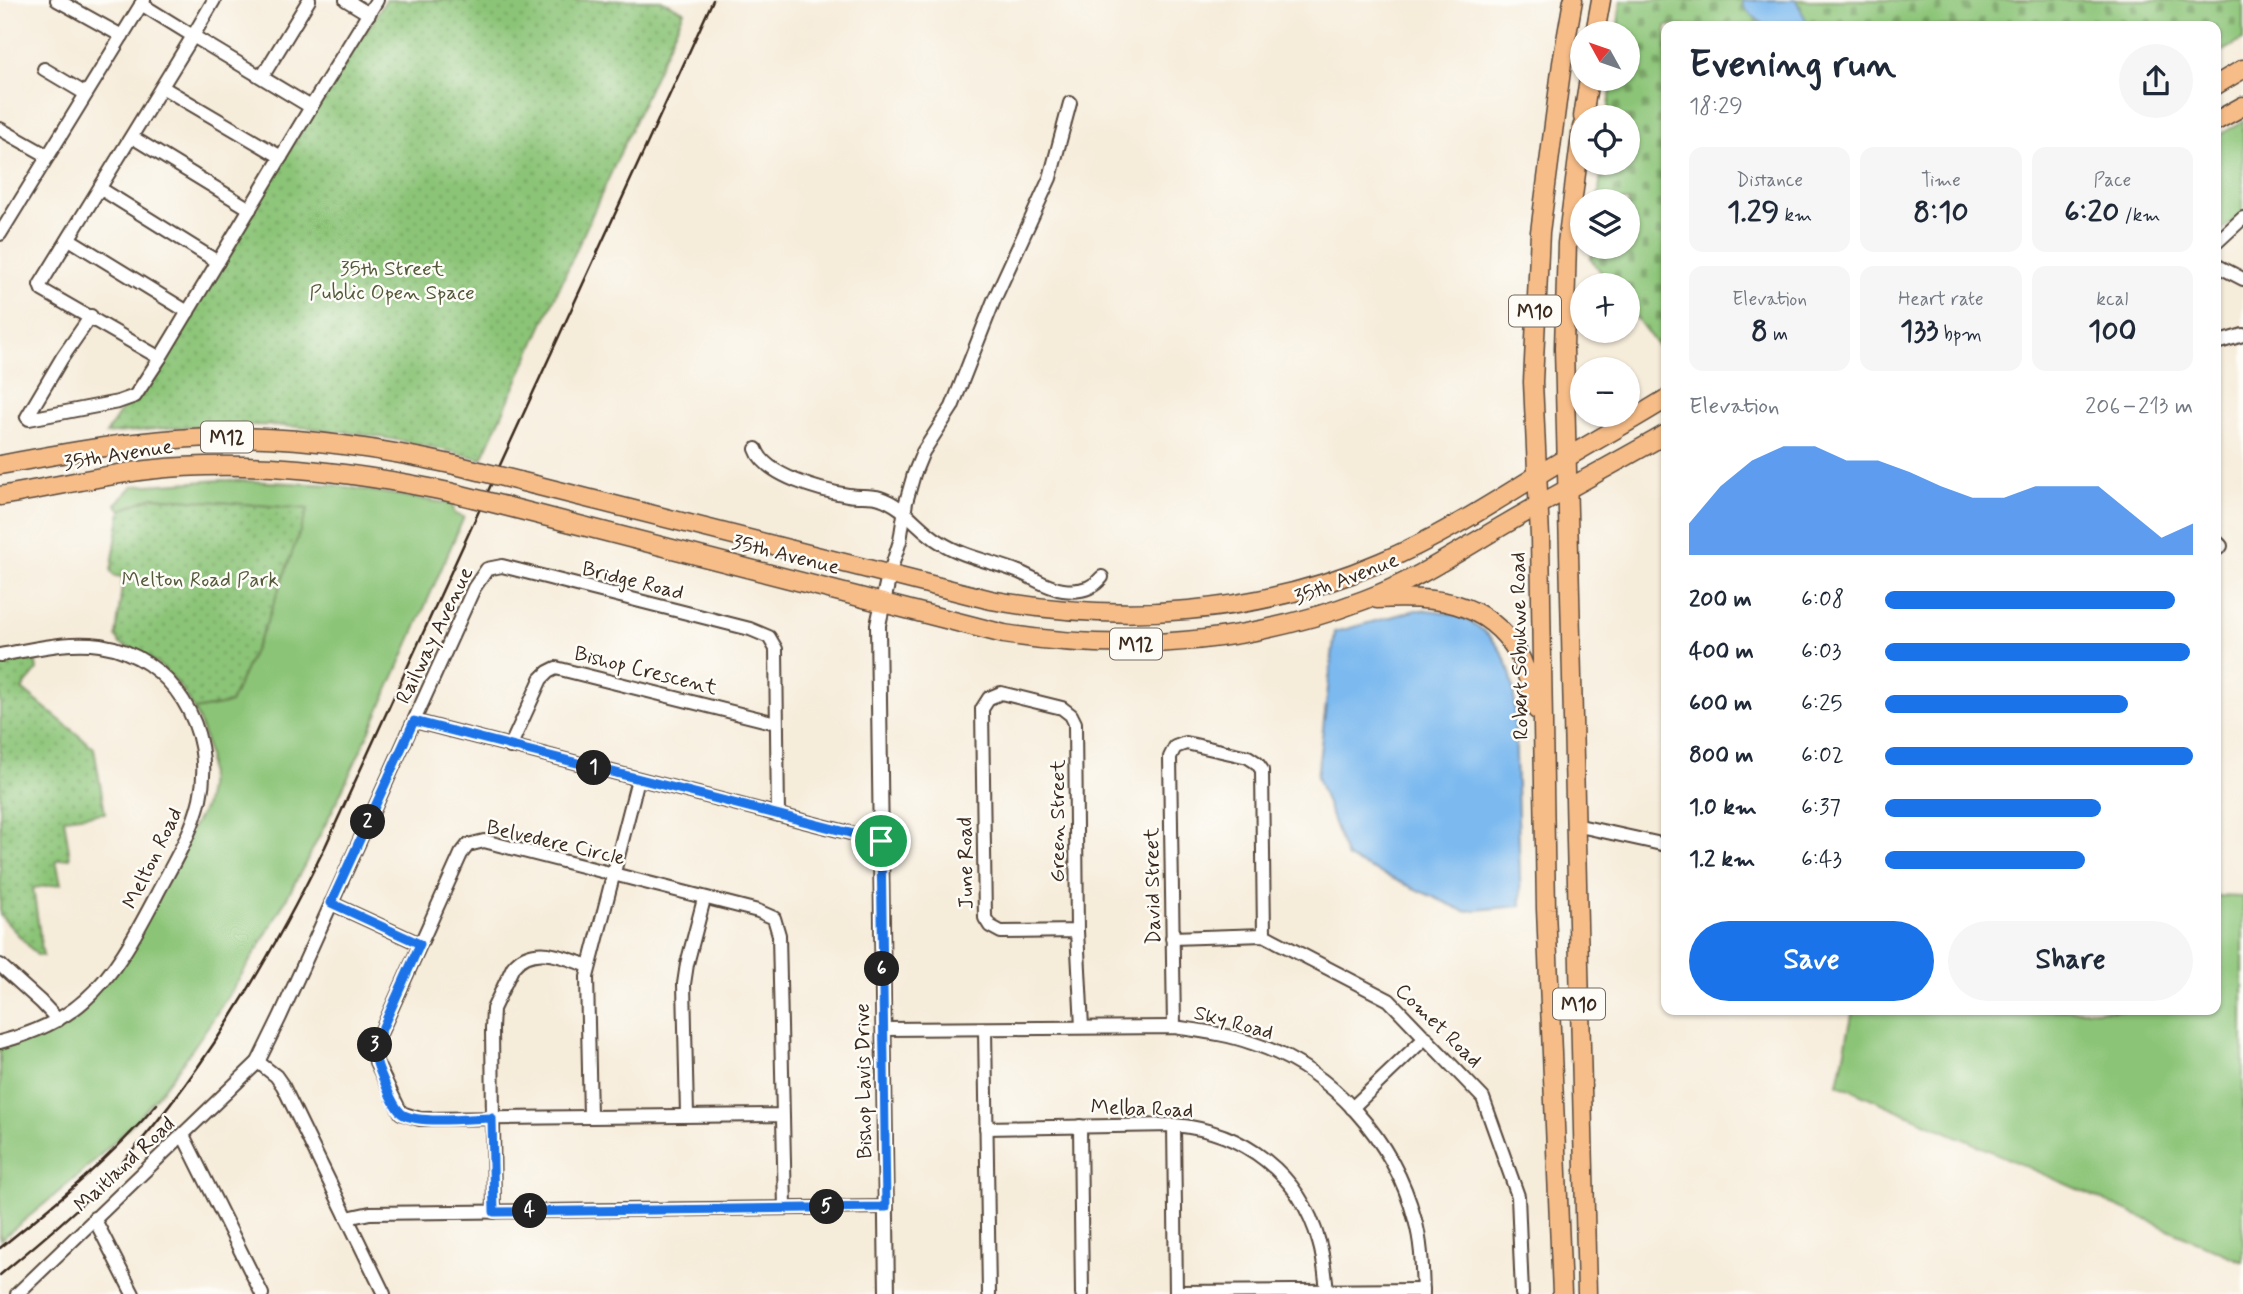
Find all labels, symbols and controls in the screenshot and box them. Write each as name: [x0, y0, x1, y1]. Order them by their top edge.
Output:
north arrow: [1570, 21, 1640, 91]
map controls: [1570, 21, 1640, 427]
text: Evening run: [1689, 41, 1896, 90]
button: share: [2119, 44, 2193, 118]
text: 18:29: [1689, 92, 1743, 122]
button: locate: [1570, 105, 1640, 175]
text: Distance: [1736, 168, 1803, 193]
text: Time: [1921, 168, 1961, 193]
text: Pace: [2093, 168, 2131, 193]
button: layers: [1570, 189, 1640, 259]
text: 1.29: [1727, 193, 1779, 232]
text: 8:10: [1913, 193, 1969, 232]
text: 6:20: [2064, 193, 2119, 232]
text: km: [1779, 203, 1812, 228]
text: /km: [2119, 203, 2161, 228]
park label: 35th Street Public Open Space: [309, 255, 475, 307]
button: +: [1570, 273, 1640, 343]
text: Elevation: [1732, 287, 1807, 312]
text: Heart rate: [1898, 287, 1984, 312]
text: kcal: [2096, 287, 2128, 312]
road number: M10: [1509, 296, 1561, 326]
text: 8: [1751, 312, 1768, 351]
text: 133: [1900, 312, 1938, 351]
text: 100: [2088, 312, 2137, 351]
text: m: [1768, 322, 1788, 347]
text: bpm: [1938, 322, 1982, 347]
button: −: [1570, 357, 1640, 427]
text: Elevation: [1689, 392, 1780, 422]
text: 206–213 m: [2085, 392, 2193, 422]
road number: M12: [201, 422, 253, 452]
street label: 35th Avenue: [62, 433, 175, 477]
street label: 35th Avenue: [729, 528, 842, 582]
street label: 35th Avenue: [1290, 546, 1403, 612]
street label: Robert Sobukwe Road: [1504, 552, 1536, 740]
street label: Bridge Road: [579, 555, 686, 607]
street label: Railway Avenue: [390, 562, 480, 709]
park label: Melton Road Park: [121, 566, 279, 594]
text: 200 m: [1689, 585, 1752, 615]
text: 6:08: [1801, 585, 1844, 615]
road number: M12: [1110, 628, 1162, 660]
text: 400 m: [1689, 637, 1754, 667]
text: 6:03: [1801, 637, 1842, 667]
street label: Bishop Crescent: [571, 640, 721, 702]
text: 600 m: [1689, 689, 1752, 719]
text: 6:25: [1801, 689, 1842, 719]
text: 800 m: [1689, 741, 1753, 771]
text: 6:02: [1801, 741, 1844, 771]
pin: 1: [576, 750, 612, 786]
text: 1: [589, 755, 598, 780]
street label: Green Street: [1044, 759, 1072, 883]
text: 1.0 km: [1689, 793, 1757, 823]
text: 6:37: [1801, 793, 1841, 823]
street label: Melton Road: [116, 803, 189, 914]
pin: 2: [350, 804, 386, 840]
text: 2: [363, 809, 372, 834]
pin: [851, 811, 911, 871]
street label: Belvedere Circle: [484, 813, 628, 873]
street label: June Road: [951, 817, 981, 909]
icon: arrive: [862, 822, 900, 860]
street label: David Street: [1138, 827, 1168, 945]
text: 1.2 km: [1689, 845, 1755, 875]
text: 6:43: [1801, 845, 1842, 875]
button: Save: [1689, 921, 1934, 1001]
button: Share: [1948, 921, 2193, 1001]
pin: 6: [864, 951, 900, 986]
text: 6: [877, 956, 886, 981]
street label: Comet Road: [1389, 977, 1488, 1074]
road number: M10: [1553, 988, 1605, 1020]
street label: Sky Road: [1191, 999, 1276, 1047]
street label: Bishop Lavis Drive: [849, 1003, 879, 1159]
pin: 3: [358, 1028, 392, 1062]
text: 3: [370, 1032, 379, 1057]
street label: Melba Road: [1090, 1093, 1194, 1125]
street label: Maitland Road: [68, 1111, 181, 1219]
pin: 5: [810, 1190, 844, 1224]
pin: 4: [512, 1194, 548, 1228]
text: 5: [821, 1194, 832, 1219]
text: 4: [524, 1198, 535, 1223]

